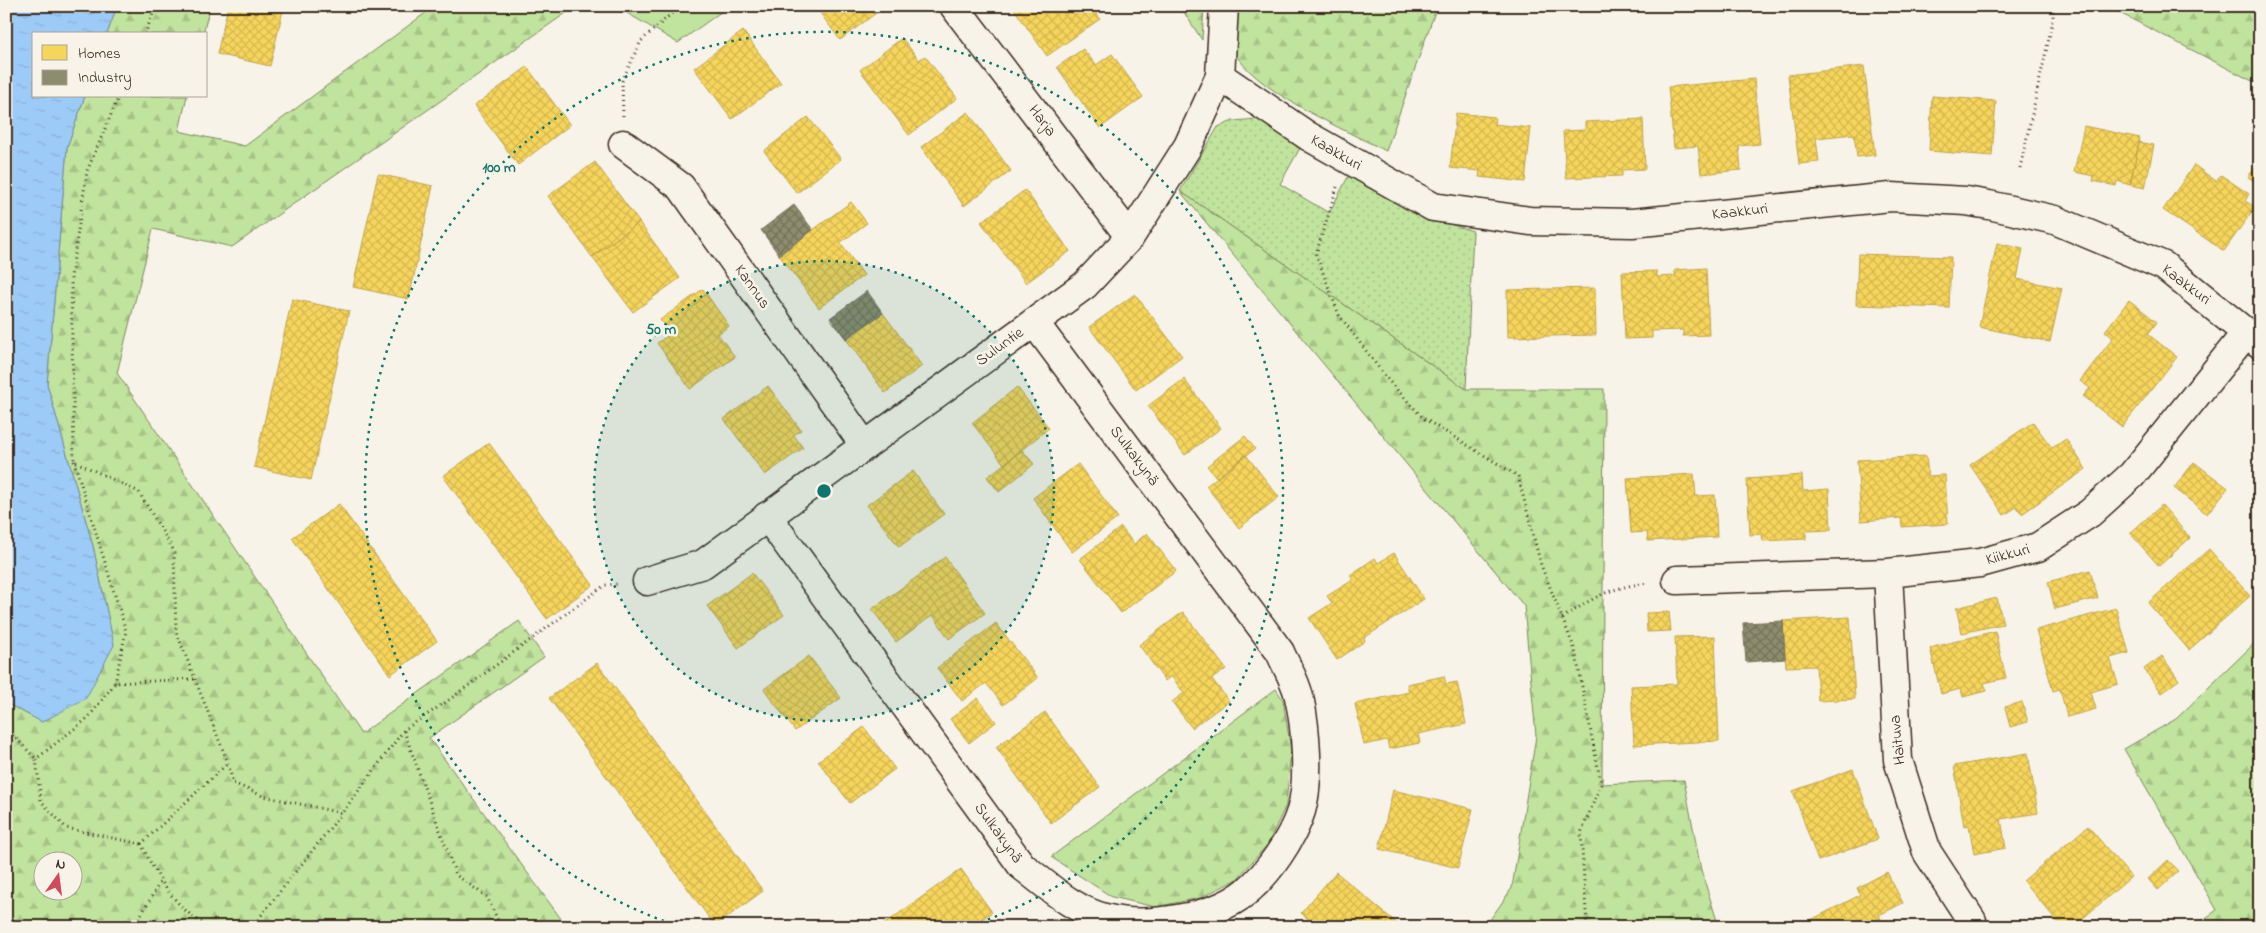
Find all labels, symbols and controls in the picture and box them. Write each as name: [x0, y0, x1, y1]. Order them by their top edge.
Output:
legend: [32, 32, 208, 98]
text: Homes: [78, 43, 121, 65]
text: Industry: [78, 67, 132, 90]
street label: Harja: [1022, 100, 1062, 142]
street label: Kaakkuri: [1306, 129, 1366, 177]
text: 100 m: [482, 157, 516, 179]
street label: Kaakkuri: [1711, 197, 1769, 227]
street label: Kaakkuri: [2156, 259, 2216, 312]
street label: Kannus: [728, 260, 776, 314]
text: 50 m: [646, 319, 677, 341]
street label: Suluntie: [971, 321, 1030, 373]
street label: Sulkakynä: [1103, 421, 1165, 491]
centre of rings: [815, 482, 833, 500]
street label: Kiikkuri: [1983, 538, 2033, 572]
street label: Haituva: [1883, 714, 1913, 766]
street label: Sulkakynä: [968, 798, 1028, 868]
north arrow: [32, 850, 82, 900]
text: N: [54, 854, 68, 876]

